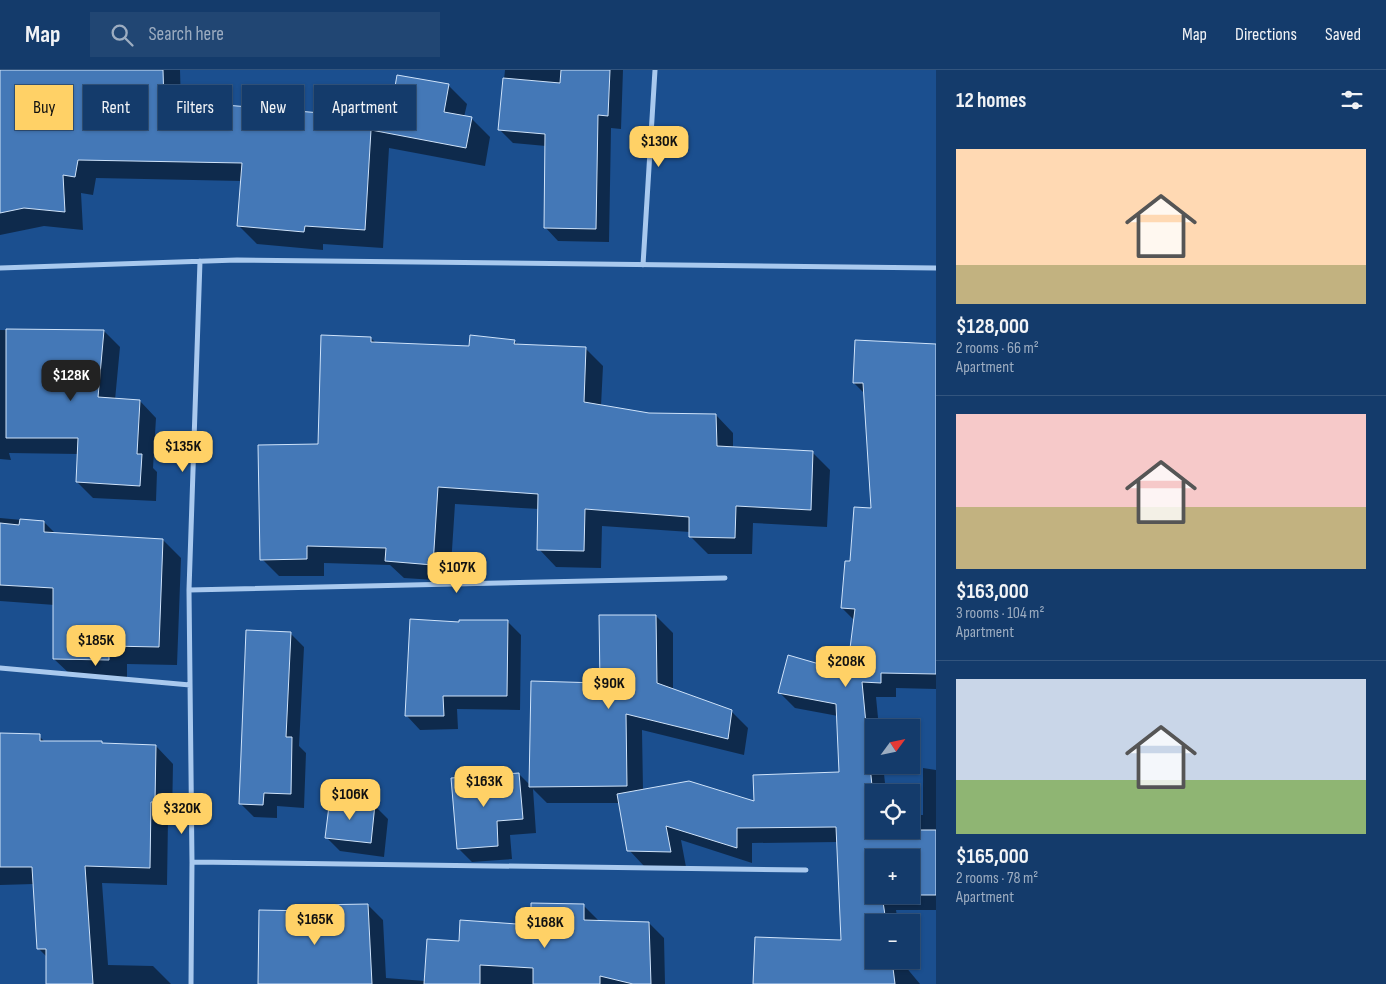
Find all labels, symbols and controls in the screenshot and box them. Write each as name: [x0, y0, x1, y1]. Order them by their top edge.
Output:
search box: [90, 12, 440, 57]
text: Map: [25, 20, 60, 49]
icon: search: [108, 21, 136, 49]
text: Search here: [148, 23, 224, 46]
text: Map: [1182, 24, 1207, 45]
text: Directions: [1235, 24, 1297, 45]
text: Saved: [1325, 24, 1361, 45]
chip: Buy: [15, 85, 73, 130]
chip: Rent: [83, 85, 148, 130]
chip: Filters: [158, 85, 232, 130]
chip: New: [242, 85, 304, 130]
chip: Apartment: [314, 85, 416, 130]
icon: filters: [1338, 86, 1366, 114]
text: 12 homes: [956, 88, 1026, 113]
pin: $130K: [624, 126, 694, 168]
text: $130K: [640, 132, 678, 151]
icon: home: [1116, 181, 1206, 271]
text: $128,000: [956, 314, 1029, 339]
text: 2 rooms · 66 m²: [956, 339, 1039, 358]
text: Apartment: [956, 358, 1014, 377]
pin: $128K: [36, 360, 106, 402]
text: $128K: [52, 366, 90, 385]
pin: $135K: [148, 430, 218, 473]
text: $135K: [165, 437, 201, 456]
icon: home: [1116, 447, 1206, 537]
pin: $107K: [422, 552, 492, 594]
text: $107K: [438, 558, 476, 577]
text: $163,000: [956, 579, 1029, 604]
text: 3 rooms · 104 m²: [956, 604, 1044, 623]
text: Apartment: [956, 623, 1014, 642]
pin: $185K: [61, 624, 131, 667]
text: $185K: [78, 631, 114, 650]
pin: $208K: [811, 646, 881, 688]
text: $208K: [827, 652, 865, 671]
pin: $90K: [579, 668, 639, 710]
text: $90K: [593, 674, 625, 693]
icon: home: [1116, 712, 1206, 802]
north arrow: [865, 719, 920, 774]
map controls: [865, 719, 920, 969]
pin: $163K: [449, 766, 519, 808]
text: $163K: [465, 772, 503, 791]
pin: $106K: [315, 778, 385, 821]
button: locate: [865, 784, 920, 839]
text: $106K: [331, 785, 369, 804]
pin: $320K: [147, 792, 217, 835]
text: $320K: [163, 799, 201, 818]
text: $165,000: [956, 844, 1029, 869]
button: +: [865, 849, 920, 904]
text: 2 rooms · 78 m²: [956, 869, 1038, 888]
text: Apartment: [956, 888, 1014, 907]
pin: $165K: [280, 904, 350, 946]
pin: $168K: [510, 906, 580, 949]
text: $165K: [297, 910, 333, 929]
text: $168K: [526, 913, 564, 932]
button: −: [865, 914, 920, 969]

